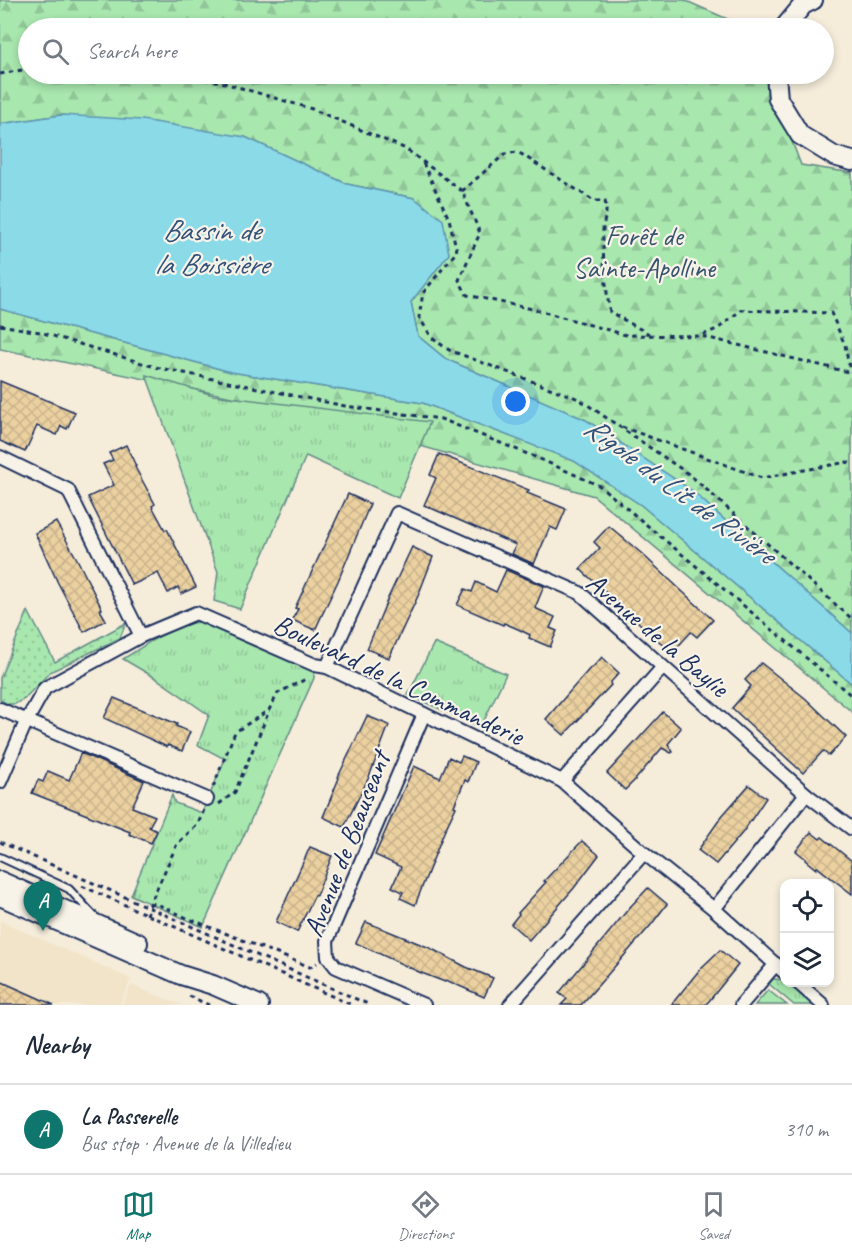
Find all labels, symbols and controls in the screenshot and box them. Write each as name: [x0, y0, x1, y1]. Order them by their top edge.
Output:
search box: [18, 18, 834, 84]
icon: search: [39, 35, 72, 68]
text: Search here: [87, 37, 177, 65]
water label: Bassin de la Boissière: [154, 211, 272, 283]
park label: Forêt de Sainte-Apolline: [573, 218, 717, 285]
your location: [501, 387, 530, 416]
water label: Rigole du Lit de Rivière: [577, 408, 786, 575]
street label: Avenue de la Baylie: [579, 565, 738, 705]
street label: Boulevard de la Commanderie: [268, 606, 531, 754]
street label: Avenue de Beauseant: [295, 743, 399, 942]
map controls: [780, 879, 834, 987]
button: locate: [780, 879, 834, 933]
pin: A: [24, 882, 63, 931]
button: layers: [780, 933, 834, 987]
text: Nearby: [24, 1028, 89, 1061]
text: La Passerelle: [81, 1103, 177, 1131]
text: A: [38, 1117, 49, 1142]
text: 310 m: [785, 1117, 828, 1142]
text: Bus stop · Avenue de la Villedieu: [81, 1131, 290, 1156]
tab: Map: [122, 1188, 155, 1244]
tab: Directions: [398, 1188, 454, 1244]
tab: Saved: [697, 1188, 730, 1244]

